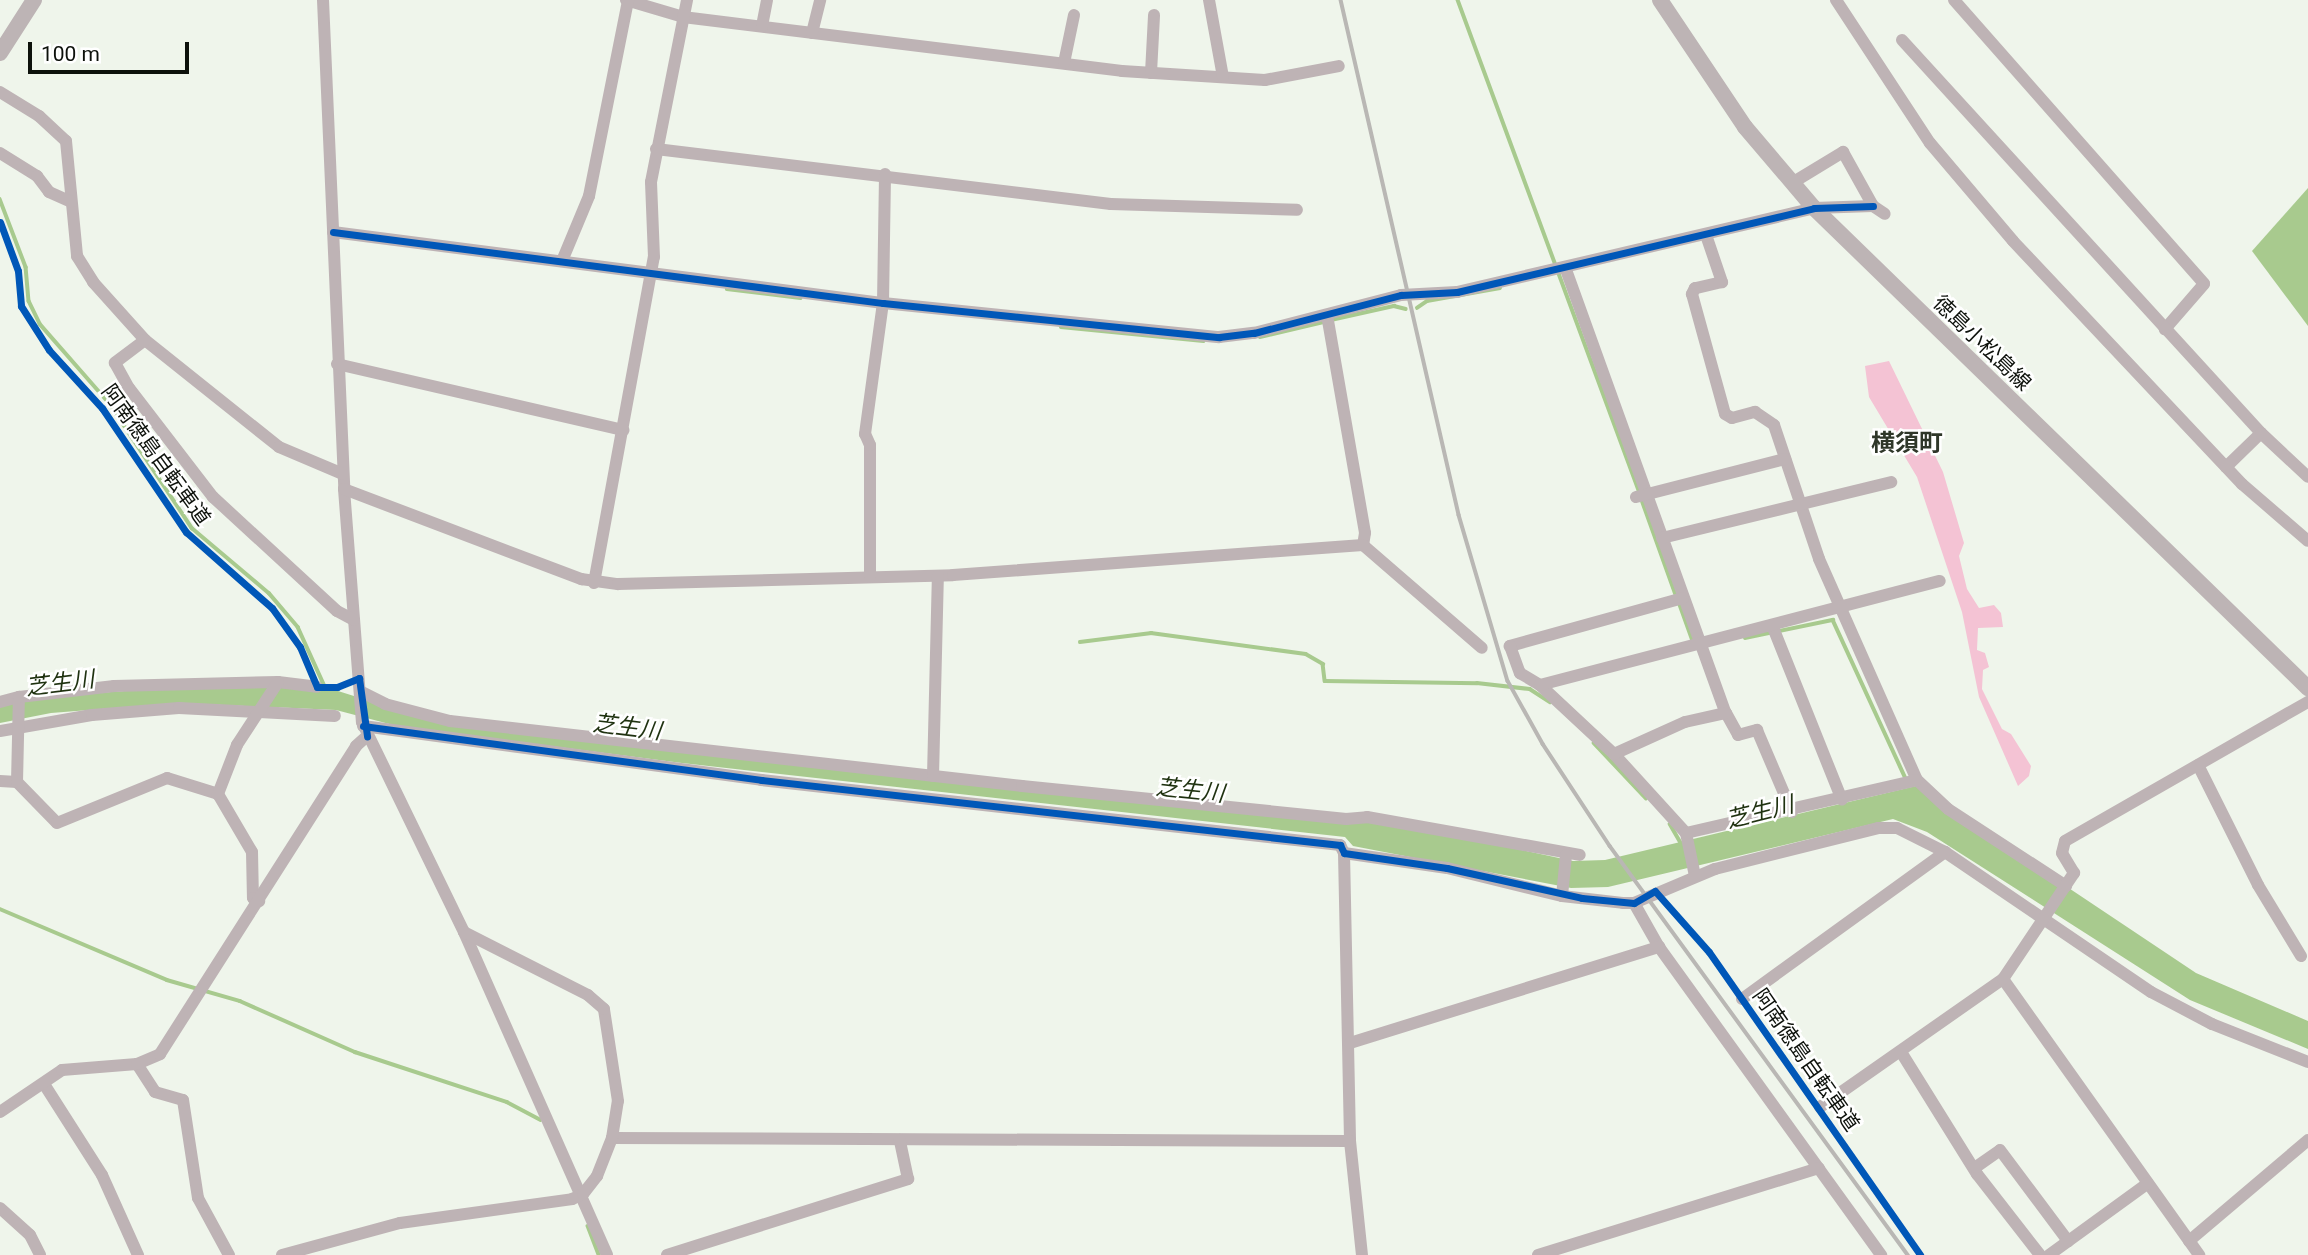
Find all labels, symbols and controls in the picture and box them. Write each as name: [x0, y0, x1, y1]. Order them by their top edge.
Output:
scale bar: [32, 28, 192, 72]
text: 100 m: [41, 42, 100, 66]
street label: 徳島小松島線: [1928, 290, 2036, 396]
street label: 阿南徳島自転車道: [96, 380, 216, 530]
district label: 横須町: [1871, 430, 1943, 458]
water label: 芝生川: [24, 666, 96, 702]
water label: 芝生川: [591, 710, 663, 746]
water label: 芝生川: [1154, 774, 1226, 808]
water label: 芝生川: [1723, 791, 1797, 835]
street label: 阿南徳島自転車道: [1747, 984, 1865, 1136]

